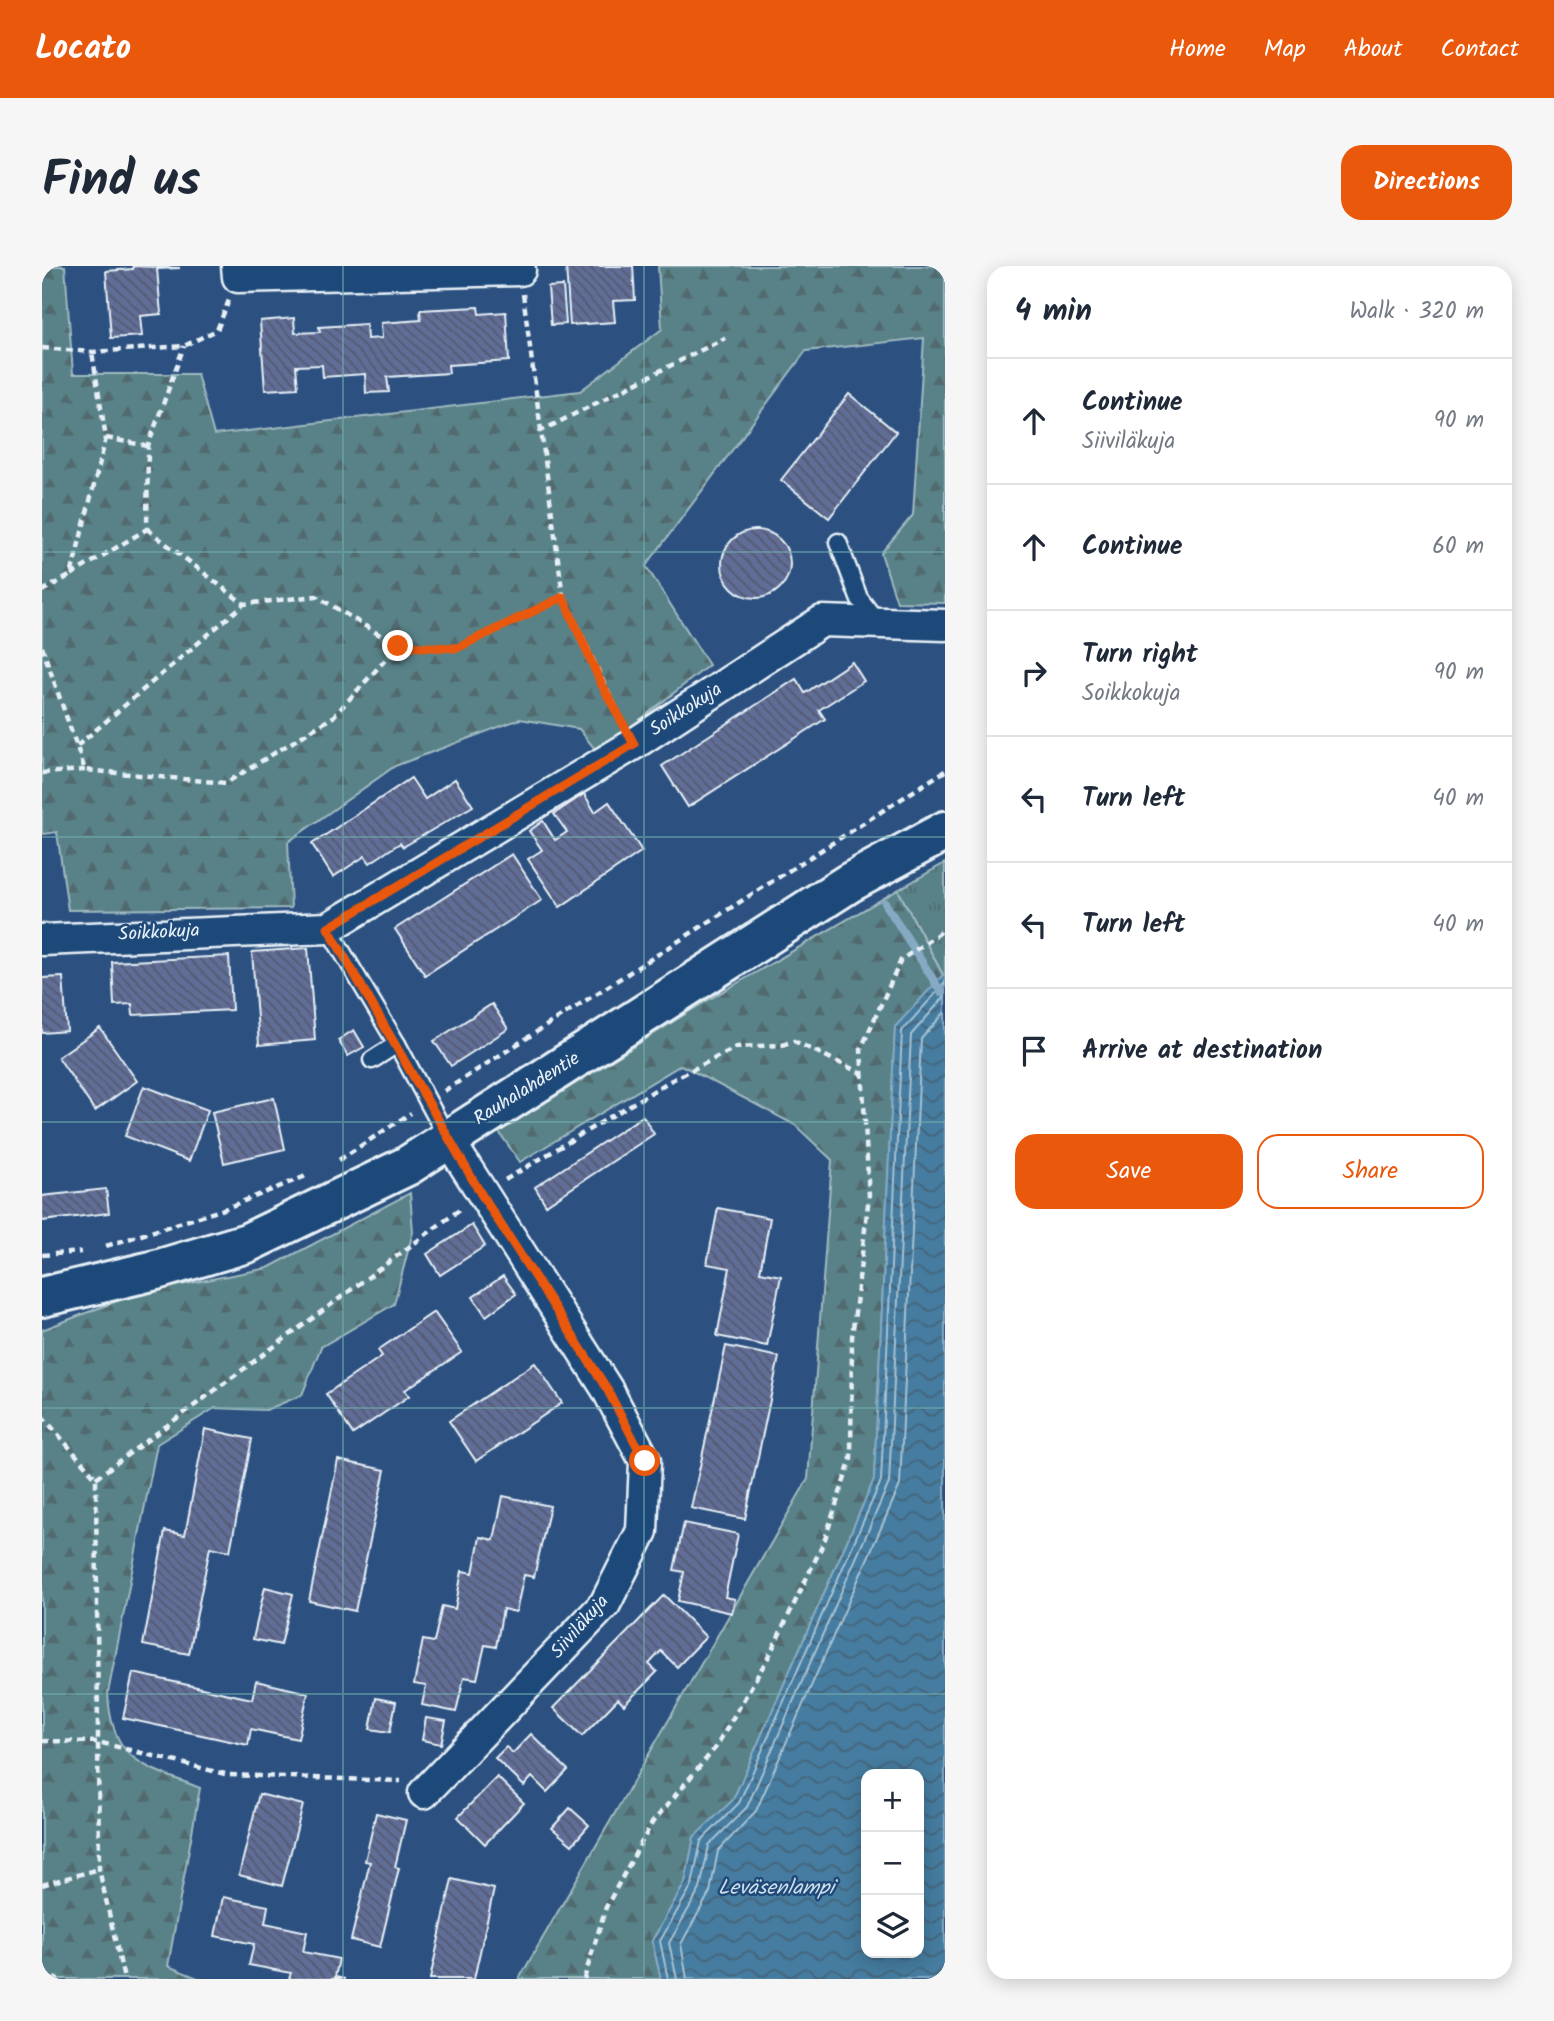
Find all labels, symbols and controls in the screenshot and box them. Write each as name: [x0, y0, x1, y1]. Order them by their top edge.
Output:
text: Locato: [35, 23, 131, 76]
text: Home: [1169, 30, 1226, 69]
text: Map: [1264, 30, 1306, 69]
text: About: [1344, 30, 1402, 69]
text: Contact: [1440, 30, 1519, 69]
text: Find us: [42, 143, 200, 221]
button: Directions: [1341, 145, 1512, 220]
text: 4 min: [1015, 288, 1092, 336]
text: Walk · 320 m: [1349, 294, 1484, 330]
text: Continue: [1082, 382, 1183, 424]
icon: ahead: [1015, 402, 1053, 440]
text: 90 m: [1434, 403, 1484, 439]
text: Siiviläkuja: [1082, 424, 1175, 460]
text: Continue: [1082, 526, 1183, 568]
icon: ahead: [1015, 528, 1053, 566]
text: 60 m: [1432, 529, 1484, 565]
route end: [382, 630, 413, 661]
text: Turn right: [1082, 634, 1198, 676]
icon: right: [1015, 654, 1053, 692]
text: 90 m: [1434, 655, 1484, 691]
street label: Soikkokuja: [644, 675, 728, 745]
text: Soikkokuja: [1082, 676, 1181, 712]
text: Turn left: [1082, 778, 1185, 820]
icon: left: [1015, 780, 1053, 818]
text: 40 m: [1432, 781, 1484, 817]
text: Turn left: [1082, 904, 1185, 946]
icon: left: [1015, 906, 1053, 944]
text: 40 m: [1432, 907, 1484, 943]
street label: Soikkokuja: [118, 916, 200, 950]
text: Arrive at destination: [1082, 1030, 1322, 1072]
icon: arrive: [1015, 1032, 1053, 1070]
street label: Rauhalahdentie: [468, 1044, 586, 1134]
button: Save: [1015, 1134, 1243, 1209]
button: Share: [1257, 1134, 1484, 1209]
route start: [629, 1445, 660, 1476]
street label: Siiviläkuja: [543, 1588, 617, 1666]
map controls: [861, 1769, 924, 1958]
button: +: [861, 1769, 924, 1832]
button: −: [861, 1832, 924, 1895]
water label: Leväsenlampi: [718, 1872, 838, 1905]
button: layers: [861, 1895, 924, 1958]

